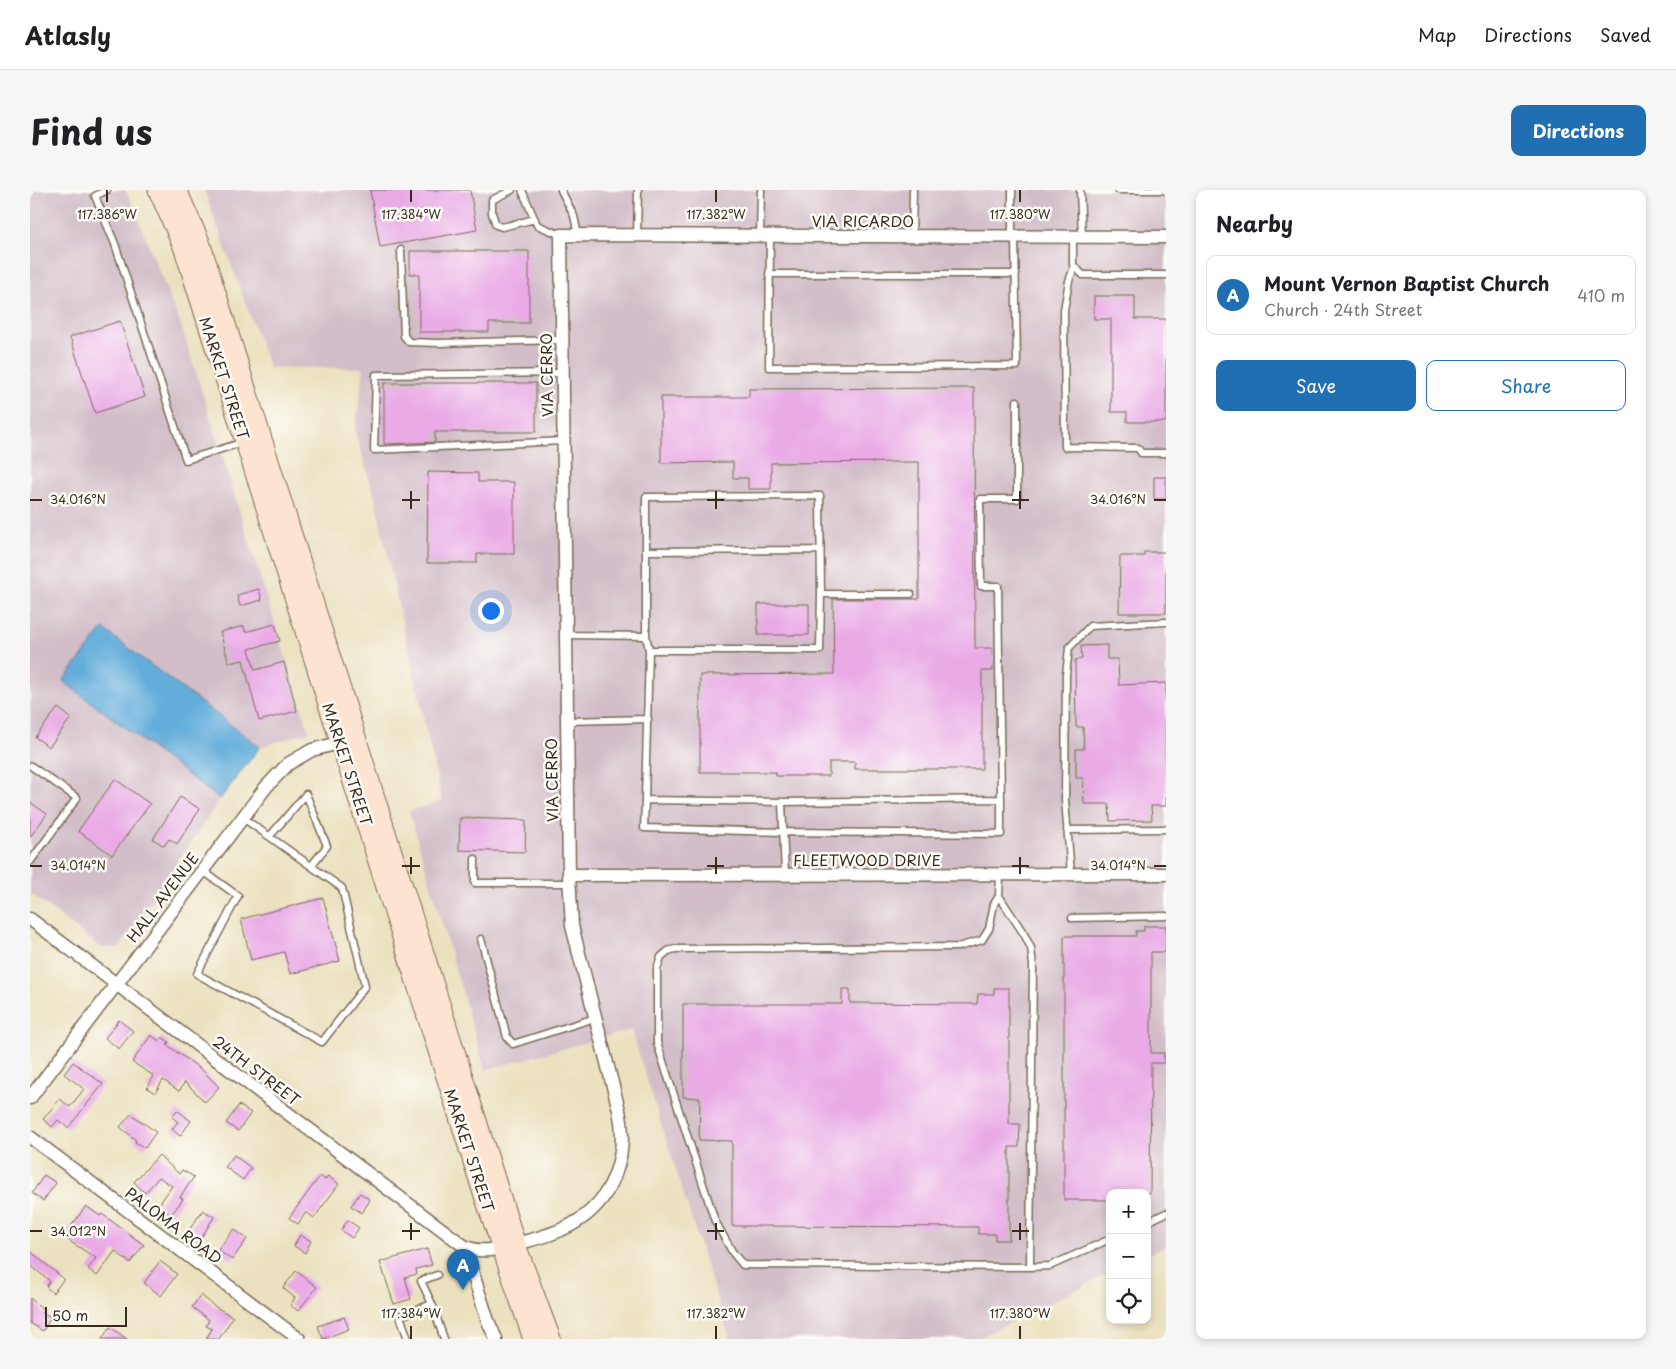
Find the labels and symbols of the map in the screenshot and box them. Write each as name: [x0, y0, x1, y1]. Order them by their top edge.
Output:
text: 117.386°W: [77, 205, 138, 223]
text: 117.384°W: [381, 205, 442, 223]
text: 117.382°W: [686, 205, 746, 223]
text: 117.380°W: [990, 205, 1051, 223]
street label: VIA RICARDO: [812, 209, 914, 232]
street label: MARKET STREET: [194, 313, 256, 443]
street label: VIA CERRO: [534, 333, 558, 417]
text: 34.016°N: [50, 490, 106, 508]
text: 34.016°N: [1090, 490, 1146, 508]
your location: [478, 598, 504, 624]
street label: MARKET STREET: [317, 699, 379, 829]
street label: VIA CERRO: [539, 738, 563, 822]
street label: HALL AVENUE: [120, 847, 204, 947]
street label: FLEETWOOD DRIVE: [793, 848, 941, 871]
text: 34.014°N: [50, 856, 106, 874]
text: 34.014°N: [1090, 856, 1146, 874]
street label: 24TH STREET: [208, 1029, 306, 1111]
street label: MARKET STREET: [439, 1085, 501, 1215]
street label: PALOMA ROAD: [121, 1181, 227, 1269]
text: 34.012°N: [50, 1222, 106, 1240]
pin: A: [447, 1249, 479, 1290]
scale bar: [45, 1304, 128, 1327]
text: 117.384°W: [381, 1304, 442, 1322]
text: 117.382°W: [686, 1304, 746, 1322]
text: 117.380°W: [990, 1304, 1051, 1322]

